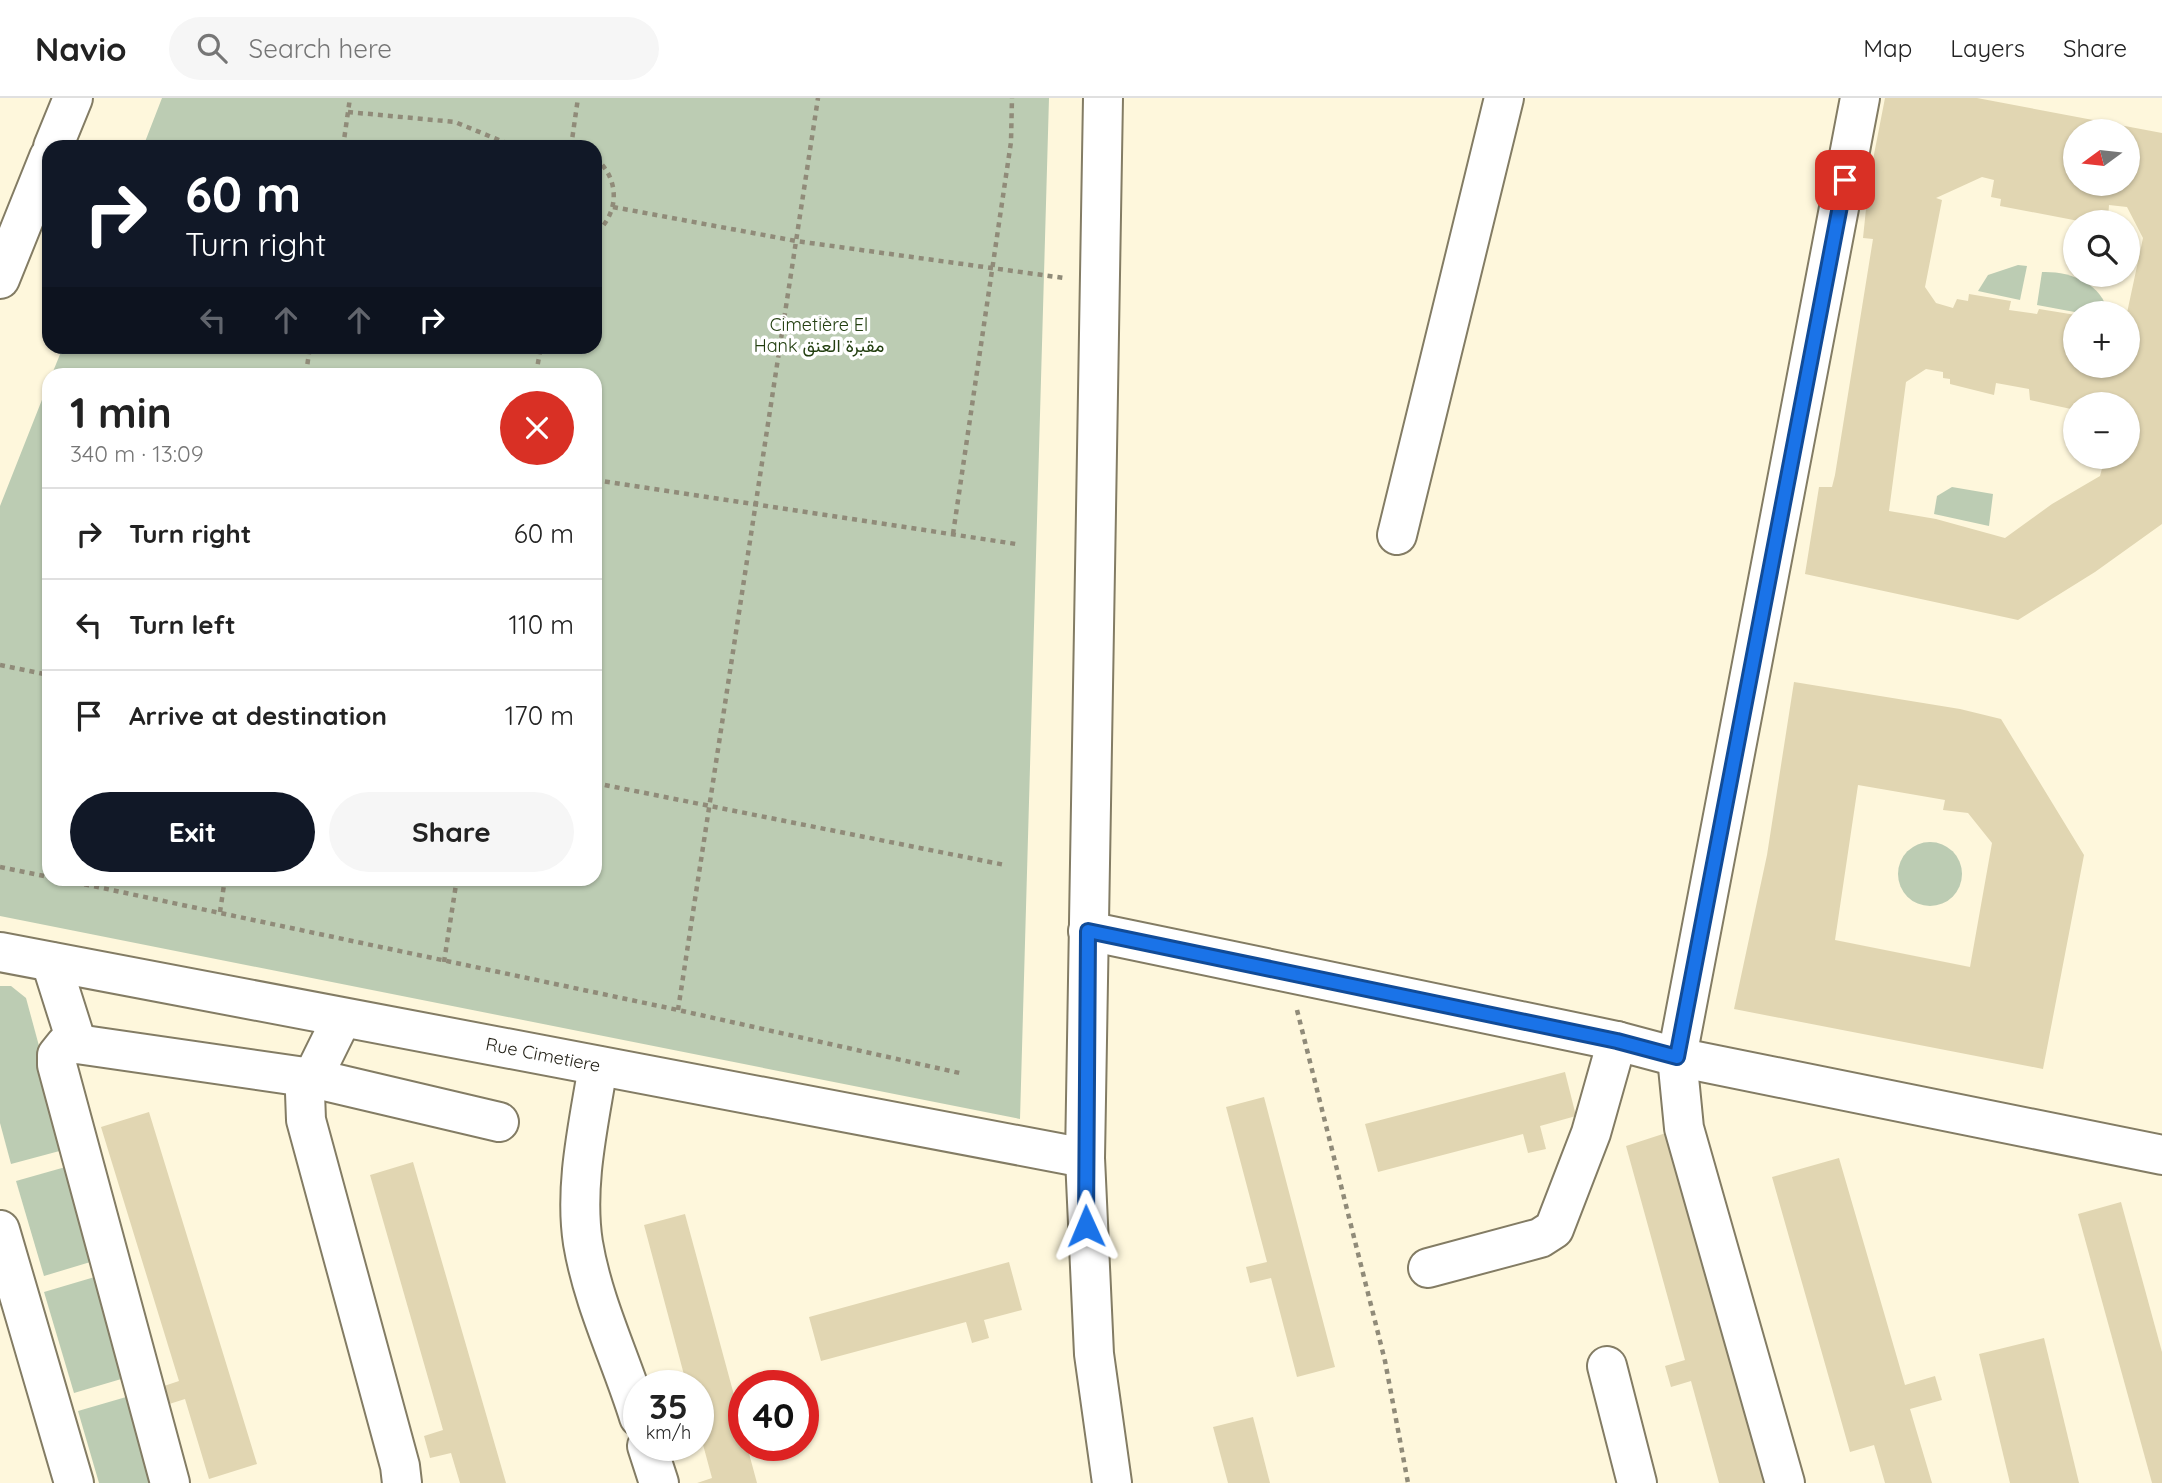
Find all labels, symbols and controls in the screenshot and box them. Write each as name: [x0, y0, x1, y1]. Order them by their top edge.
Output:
search box: [169, 17, 659, 80]
text: Navio: [35, 28, 127, 69]
icon: search: [193, 29, 231, 67]
text: Search here: [249, 32, 392, 65]
text: Map: [1863, 33, 1912, 63]
text: Layers: [1950, 33, 2025, 63]
text: Share: [2063, 33, 2127, 63]
north arrow: [2063, 119, 2140, 196]
map controls: [2063, 119, 2140, 469]
pin: [1815, 150, 1875, 210]
icon: arrive: [1826, 161, 1864, 199]
text: 60 m: [185, 163, 301, 224]
icon: right: [70, 168, 161, 259]
button: search: [2063, 210, 2140, 287]
text: Turn right: [185, 224, 326, 264]
icon: left: [194, 301, 232, 339]
icon: ahead: [267, 301, 305, 339]
icon: ahead: [340, 301, 378, 339]
icon: right: [413, 301, 451, 339]
button: +: [2063, 301, 2140, 378]
park label: Cimetière El Hank مقبرة العنق: [754, 313, 884, 357]
text: 1 min: [70, 386, 172, 439]
button: close: [500, 391, 574, 465]
button: −: [2063, 392, 2140, 469]
text: 340 m · 13:09: [70, 439, 204, 468]
icon: right: [70, 515, 108, 553]
text: Turn right: [129, 517, 251, 550]
text: 60 m: [514, 517, 574, 550]
icon: left: [70, 606, 108, 644]
text: Turn left: [129, 608, 236, 641]
text: 110 m: [508, 608, 574, 641]
icon: arrive: [70, 697, 108, 735]
text: Arrive at destination: [129, 699, 387, 732]
text: 170 m: [505, 699, 574, 732]
button: Exit: [70, 792, 315, 872]
button: Share: [329, 792, 574, 872]
street label: Rue Cimetiere: [484, 1032, 602, 1077]
position arrow: [1049, 1189, 1123, 1263]
speed limit sign: 40: [728, 1370, 819, 1461]
text: 35: [649, 1384, 688, 1428]
text: km/h: [646, 1421, 691, 1444]

